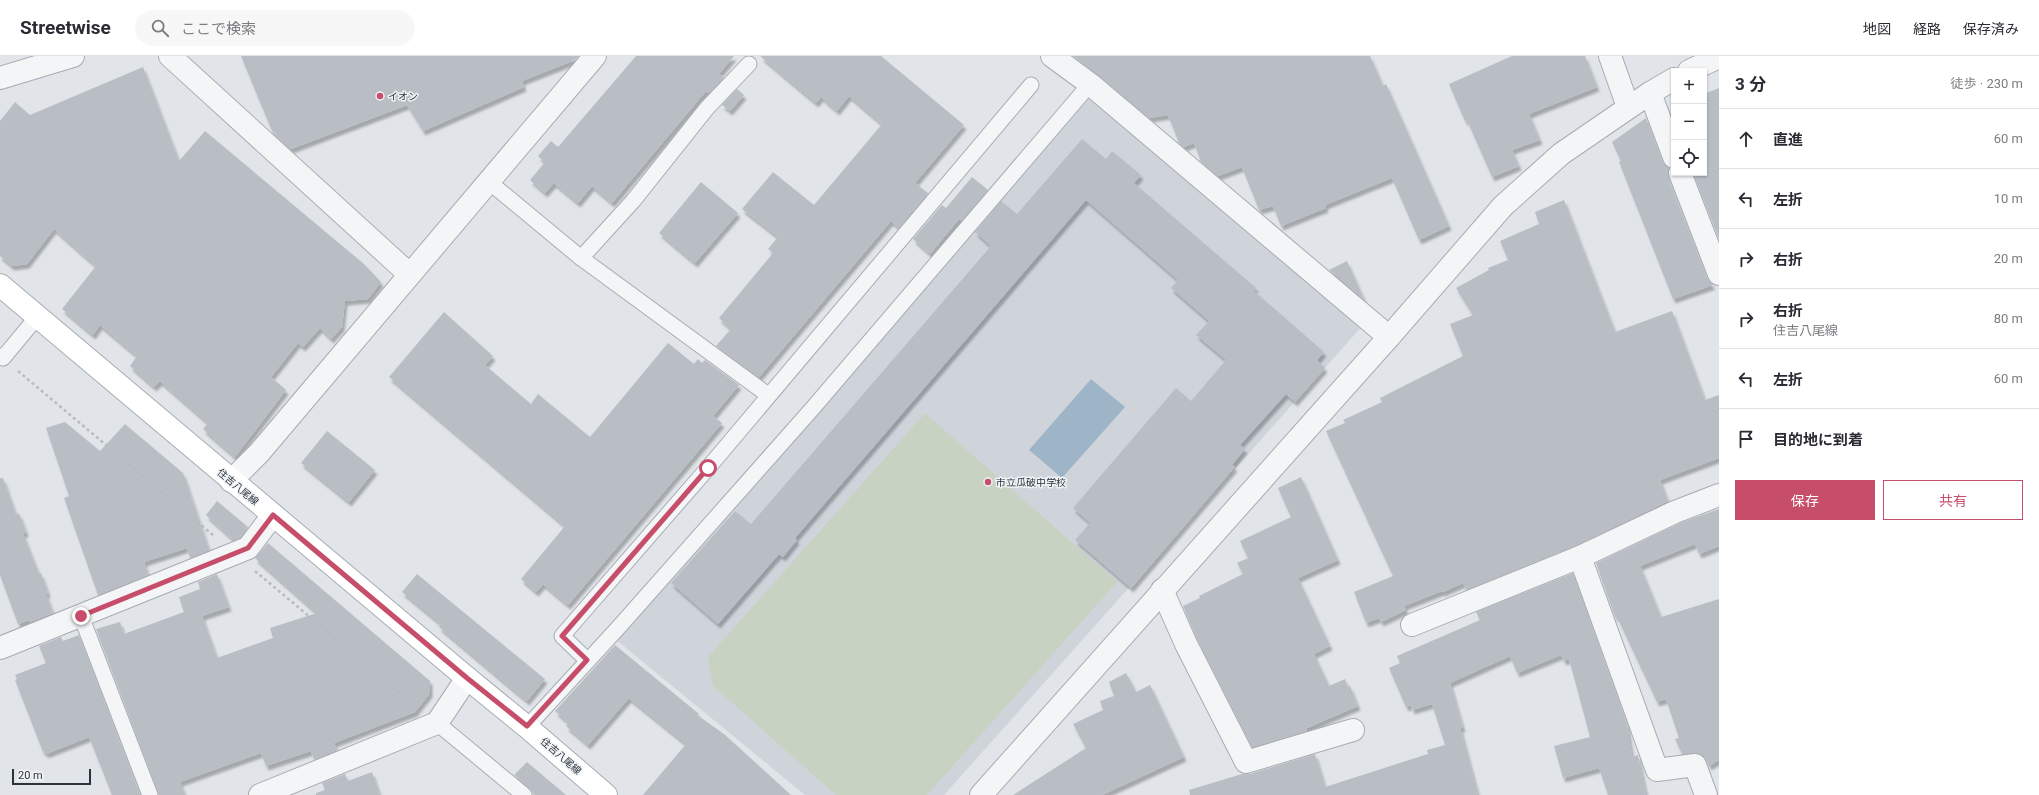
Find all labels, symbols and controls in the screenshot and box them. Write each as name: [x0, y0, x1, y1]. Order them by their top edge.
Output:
search box: [135, 10, 415, 46]
text: Streetwise: [20, 16, 111, 39]
icon: search: [149, 17, 171, 39]
text: ここで検索: [181, 20, 256, 38]
text: 地図: [1863, 21, 1891, 37]
text: 経路: [1913, 21, 1941, 37]
text: 保存済み: [1963, 21, 2019, 37]
map controls: [1671, 68, 1707, 176]
button: +: [1671, 68, 1707, 104]
text: 3 分: [1735, 74, 1766, 94]
text: 徒歩 · 230 m: [1951, 76, 2023, 91]
marker: イオン: [375, 91, 385, 101]
place label: イオン: [388, 91, 418, 102]
button: −: [1671, 104, 1707, 140]
icon: ahead: [1735, 128, 1757, 150]
text: 直進: [1773, 131, 1803, 149]
text: 60 m: [1994, 131, 2023, 146]
button: locate: [1671, 140, 1707, 176]
icon: left: [1735, 188, 1757, 210]
text: 左折: [1773, 191, 1803, 209]
text: 10 m: [1994, 191, 2023, 206]
icon: right: [1735, 248, 1757, 270]
text: 右折: [1773, 251, 1803, 269]
text: 20 m: [1994, 251, 2023, 266]
text: 右折: [1773, 302, 1803, 320]
icon: right: [1735, 308, 1757, 330]
text: 80 m: [1994, 311, 2023, 326]
text: 住吉八尾線: [1773, 323, 1838, 338]
icon: left: [1735, 368, 1757, 390]
text: 左折: [1773, 371, 1803, 389]
text: 60 m: [1994, 371, 2023, 386]
icon: arrive: [1735, 428, 1757, 450]
text: 目的地に到着: [1773, 431, 1863, 449]
route start: [699, 459, 717, 477]
street label: 住吉八尾線: [215, 467, 261, 507]
marker: 市立瓜破中学校: [983, 477, 993, 487]
place label: 市立瓜破中学校: [996, 477, 1066, 488]
button: 保存: [1735, 480, 1875, 520]
button: 共有: [1883, 480, 2023, 520]
route end: [72, 607, 90, 625]
street label: 住吉八尾線: [539, 735, 583, 777]
scale bar: [12, 767, 91, 786]
text: 20 m: [18, 769, 43, 782]

